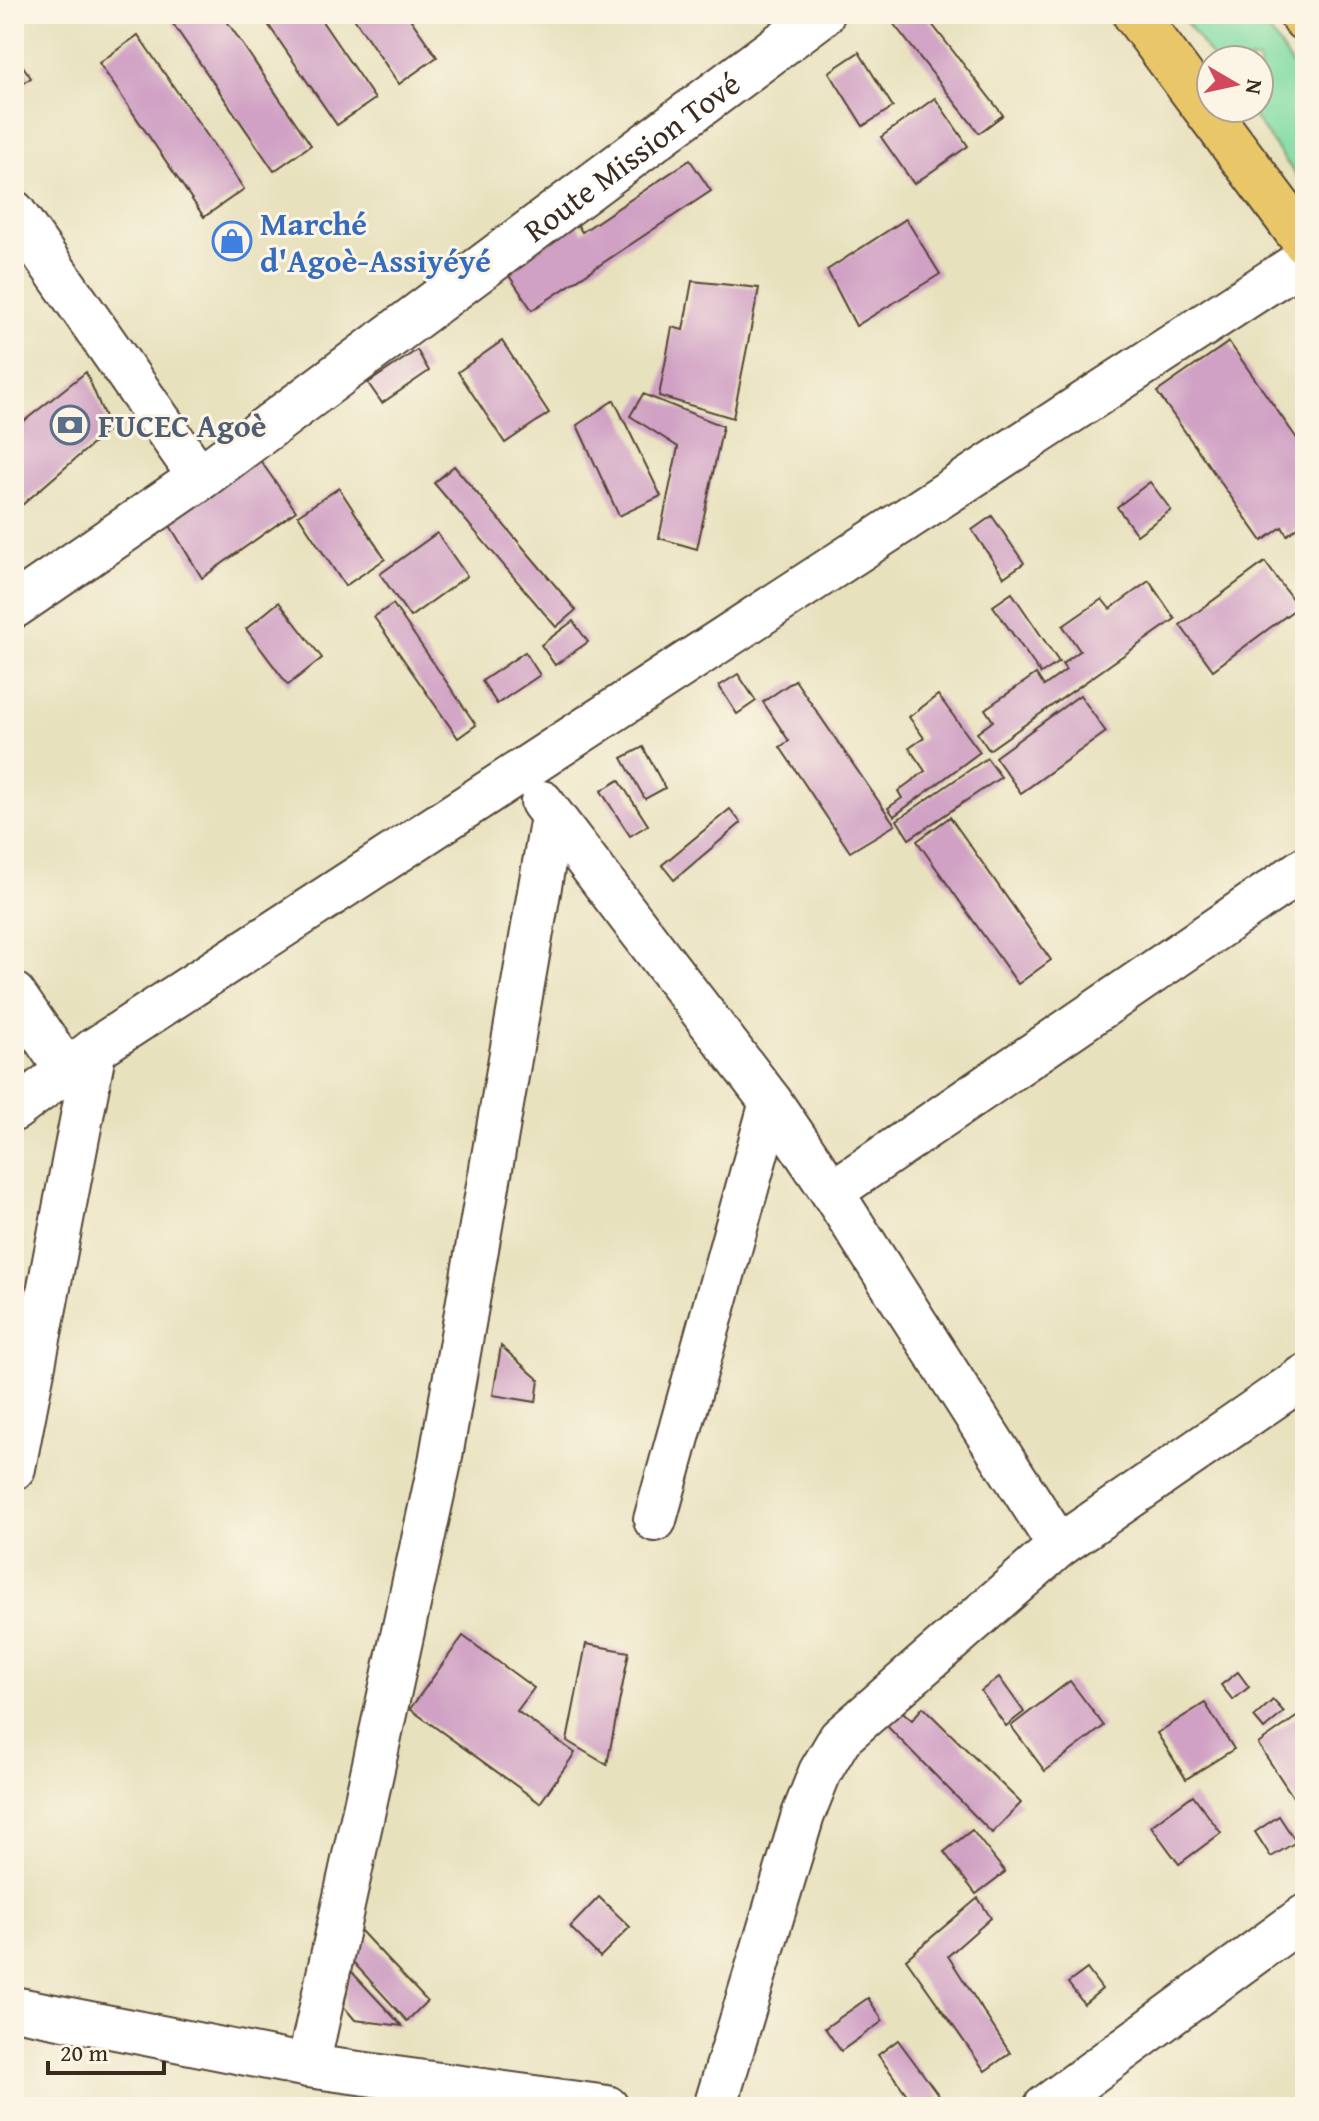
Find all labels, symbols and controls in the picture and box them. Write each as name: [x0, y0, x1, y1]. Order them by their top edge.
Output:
north arrow: [1195, 44, 1275, 124]
street label: Route Mission Tové: [513, 60, 750, 253]
text: N: [1238, 77, 1272, 97]
place label: Marché d'Agoè-Assiyéyé: [260, 200, 491, 284]
shop icon: Marché d'Agoè-Assiyéyé: [211, 220, 253, 262]
place label: FUCEC Agoè: [98, 402, 267, 449]
bank icon: FUCEC Agoè: [49, 404, 91, 446]
scale bar: [48, 2025, 164, 2075]
text: 20 m: [60, 2035, 108, 2070]

